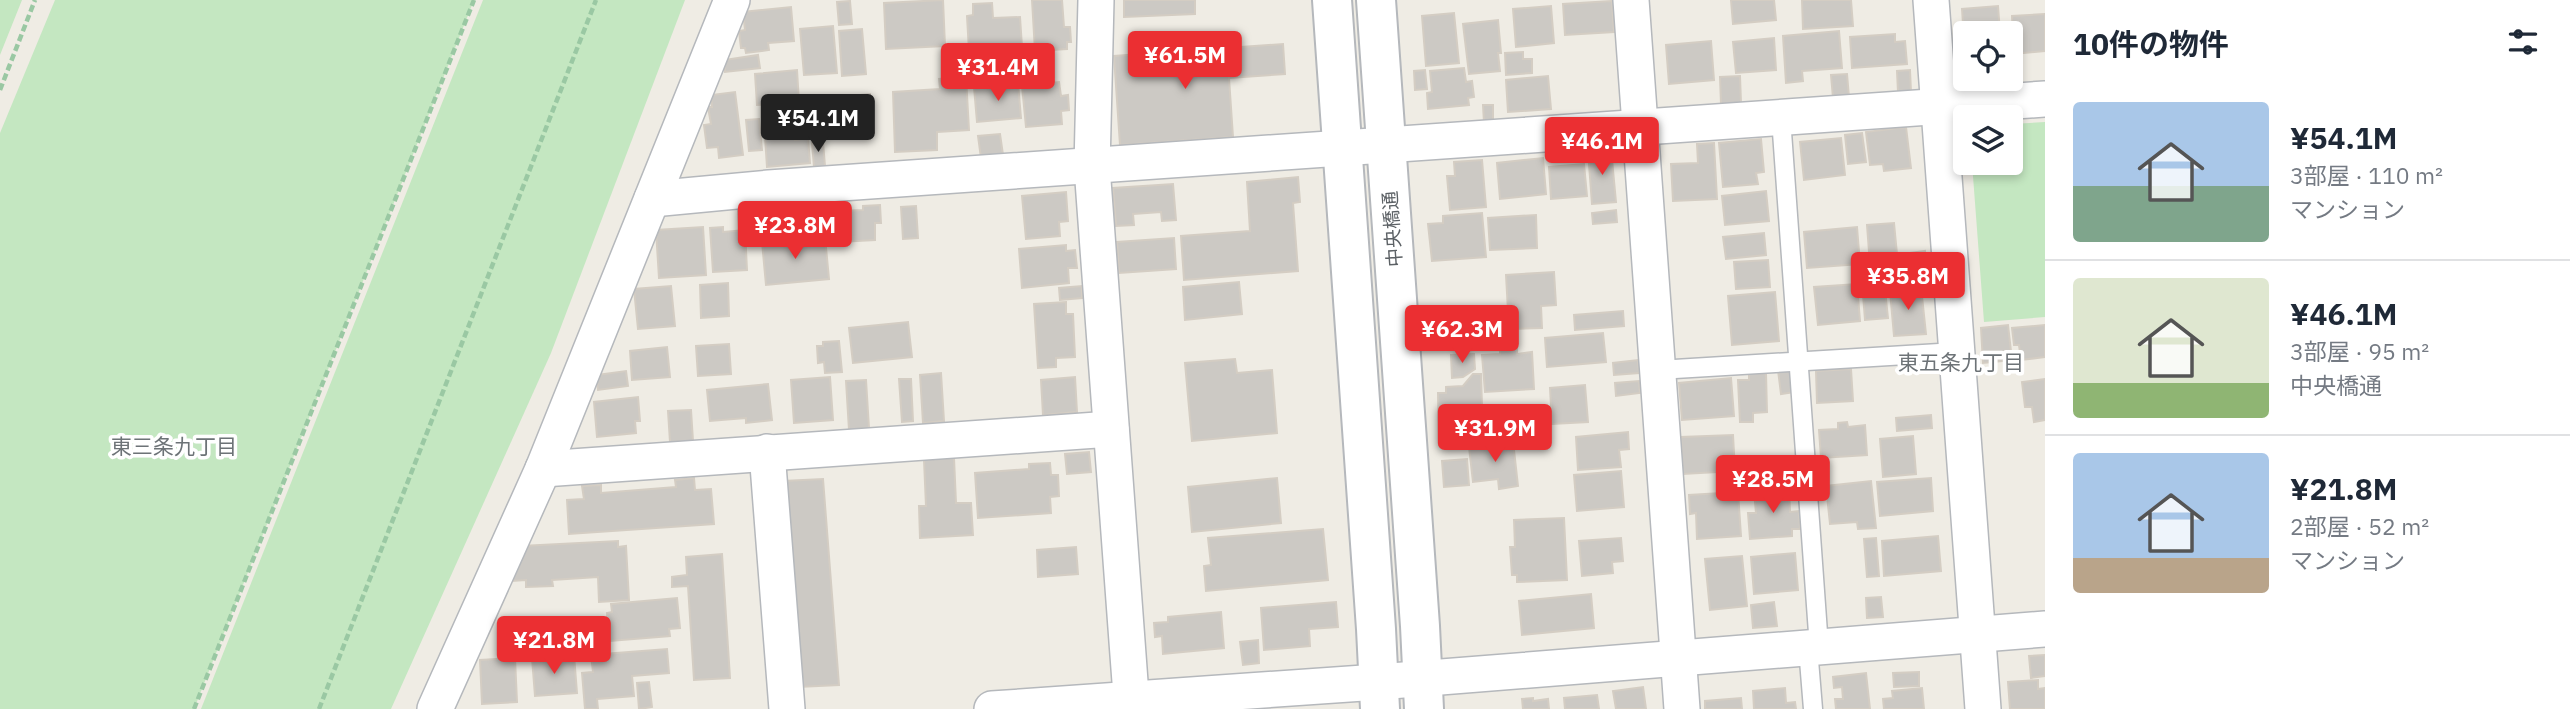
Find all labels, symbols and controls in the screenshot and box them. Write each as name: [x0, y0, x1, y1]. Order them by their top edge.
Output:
map controls: [1953, 21, 2023, 175]
button: locate: [1953, 21, 2023, 91]
icon: filters: [2504, 23, 2542, 61]
text: 10件の物件: [2073, 24, 2229, 63]
pin: ¥61.5M: [1128, 32, 1242, 91]
text: ¥61.5M: [1144, 39, 1226, 69]
pin: ¥31.4M: [941, 43, 1055, 103]
text: ¥31.4M: [957, 51, 1039, 81]
pin: ¥54.1M: [761, 94, 875, 154]
text: ¥54.1M: [777, 102, 859, 132]
button: layers: [1953, 105, 2023, 175]
pin: ¥46.1M: [1545, 118, 1659, 177]
text: ¥54.1M: [2290, 118, 2397, 157]
text: ¥46.1M: [1561, 125, 1643, 155]
icon: home: [2129, 130, 2213, 214]
text: 3部屋 · 110 m²: [2290, 160, 2443, 190]
street label: 中央橋通: [1377, 190, 1407, 268]
text: マンション: [2290, 194, 2405, 224]
pin: ¥23.8M: [738, 202, 852, 261]
text: ¥23.8M: [754, 209, 836, 239]
pin: ¥35.8M: [1851, 252, 1965, 312]
text: ¥35.8M: [1867, 260, 1949, 290]
text: ¥46.1M: [2290, 294, 2397, 333]
pin: ¥62.3M: [1405, 306, 1519, 365]
icon: home: [2129, 306, 2213, 390]
text: ¥62.3M: [1421, 313, 1503, 343]
text: 3部屋 · 95 m²: [2290, 336, 2429, 366]
district label: 東五条九丁目: [1898, 348, 2024, 376]
text: 中央橋通: [2290, 370, 2382, 400]
pin: ¥31.9M: [1438, 405, 1552, 464]
text: ¥31.9M: [1454, 412, 1536, 442]
district label: 東三条九丁目: [111, 432, 237, 460]
pin: ¥28.5M: [1716, 456, 1830, 515]
text: ¥28.5M: [1732, 463, 1814, 493]
text: ¥21.8M: [2290, 469, 2397, 508]
icon: home: [2129, 481, 2213, 565]
text: 2部屋 · 52 m²: [2290, 511, 2429, 541]
text: マンション: [2290, 545, 2405, 575]
pin: ¥21.8M: [497, 616, 611, 676]
text: ¥21.8M: [513, 624, 595, 654]

